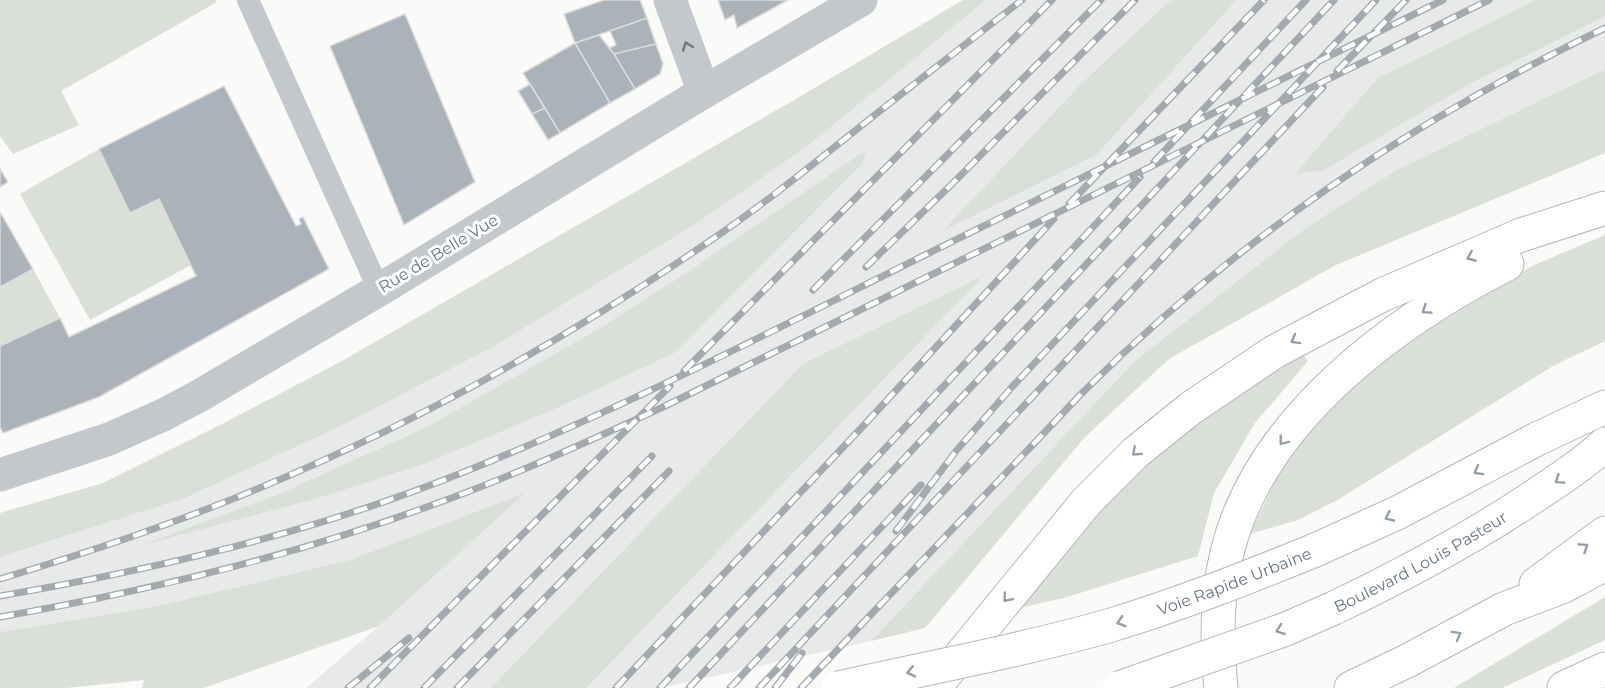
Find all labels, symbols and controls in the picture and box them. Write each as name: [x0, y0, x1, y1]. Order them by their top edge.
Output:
one-way arrow: [682, 41, 694, 52]
street label: Rue de Belle Vue: [375, 210, 502, 297]
one-way arrow: [1467, 250, 1478, 262]
one-way arrow: [1422, 303, 1433, 314]
one-way arrow: [1291, 333, 1301, 344]
one-way arrow: [1279, 434, 1290, 445]
one-way arrow: [1132, 445, 1143, 456]
one-way arrow: [1474, 464, 1484, 475]
one-way arrow: [1555, 473, 1566, 484]
street label: Boulevard Louis Pasteur: [1331, 507, 1510, 617]
one-way arrow: [1385, 509, 1396, 521]
one-way arrow: [1577, 543, 1588, 554]
street label: Voie Rapide Urbaine: [1155, 544, 1314, 620]
one-way arrow: [1003, 591, 1014, 602]
one-way arrow: [1116, 614, 1127, 627]
one-way arrow: [1275, 623, 1286, 636]
one-way arrow: [1450, 631, 1461, 642]
one-way arrow: [906, 664, 916, 677]

